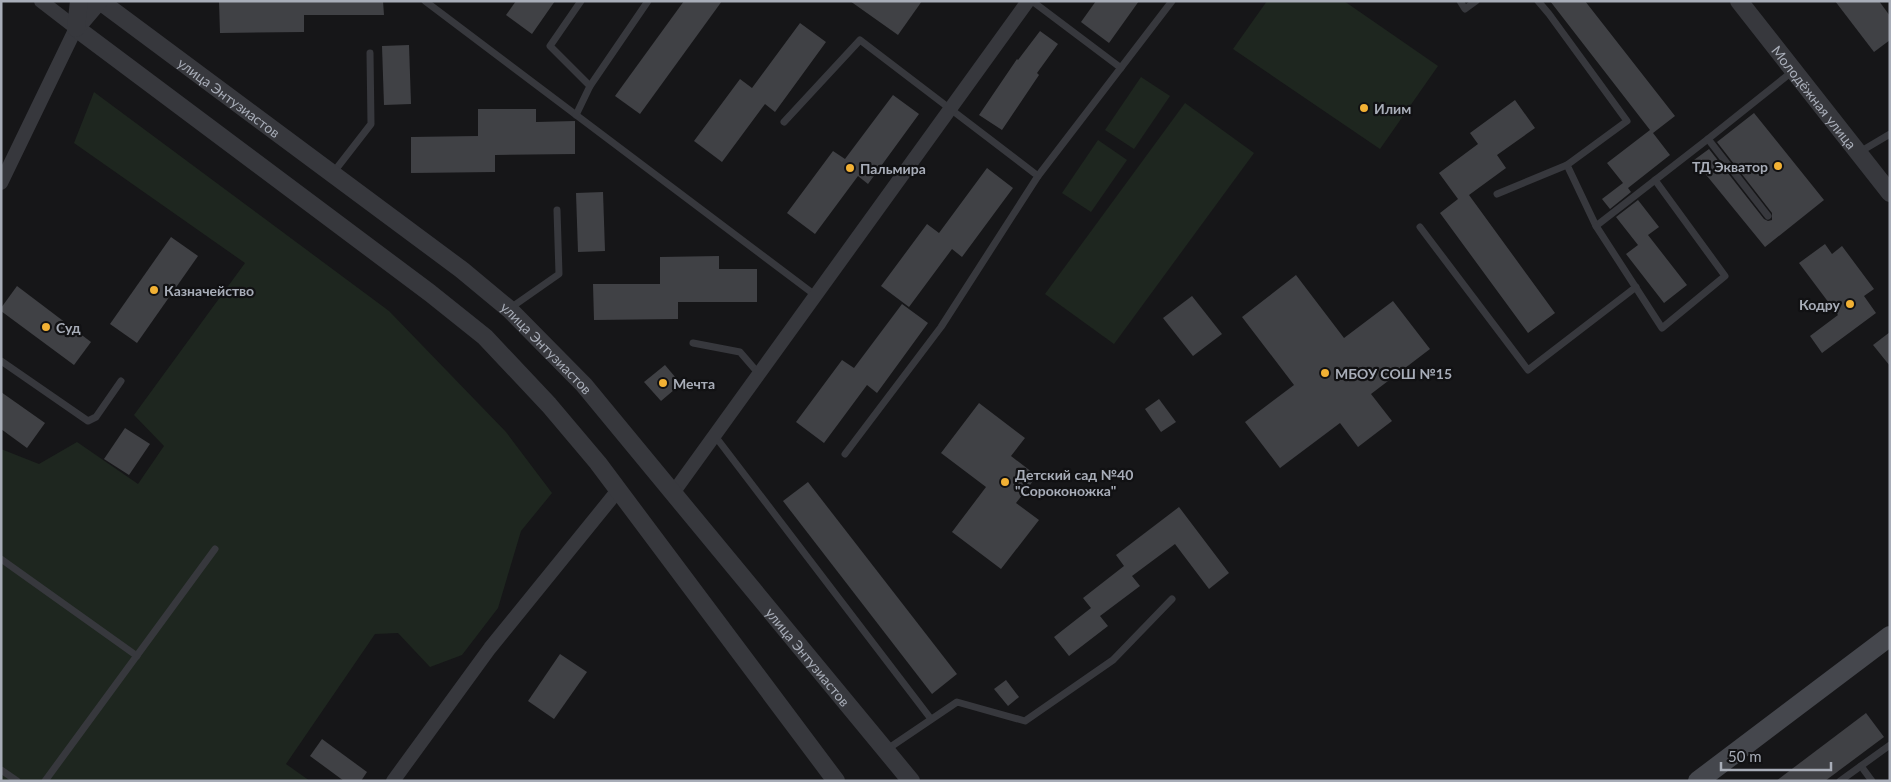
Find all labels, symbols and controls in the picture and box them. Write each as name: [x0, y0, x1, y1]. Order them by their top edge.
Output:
street label: Молодёжная улица: [1768, 42, 1860, 152]
street label: улица Энтузиастов: [175, 54, 284, 141]
place label: Илим: [1374, 100, 1411, 117]
marker: Илим: [1358, 102, 1370, 114]
place label: ТД Экватор: [1692, 158, 1768, 175]
place label: Пальмира: [860, 160, 926, 177]
marker: ТД Экватор: [1772, 160, 1784, 172]
marker: Пальмира: [844, 162, 856, 174]
place label: Казначейство: [164, 282, 254, 299]
marker: Казначейство: [148, 284, 160, 296]
place label: Кодру: [1799, 296, 1841, 313]
street label: улица Энтузиастов: [498, 298, 596, 397]
marker: Кодру: [1844, 298, 1856, 310]
place label: Суд: [56, 319, 81, 336]
marker: Суд: [40, 321, 52, 333]
place label: МБОУ СОШ №15: [1335, 365, 1452, 382]
marker: МБОУ СОШ №15: [1319, 367, 1331, 379]
place label: Мечта: [673, 375, 715, 392]
marker: Мечта: [657, 377, 669, 389]
place label: Детский сад №40 "Сороконожка": [1015, 466, 1133, 499]
marker: Детский сад №40 "Сороконожка": [999, 476, 1011, 488]
street label: улица Энтузиастов: [762, 604, 854, 709]
scale bar: [1721, 740, 1831, 772]
text: 50 m: [1728, 747, 1762, 765]

